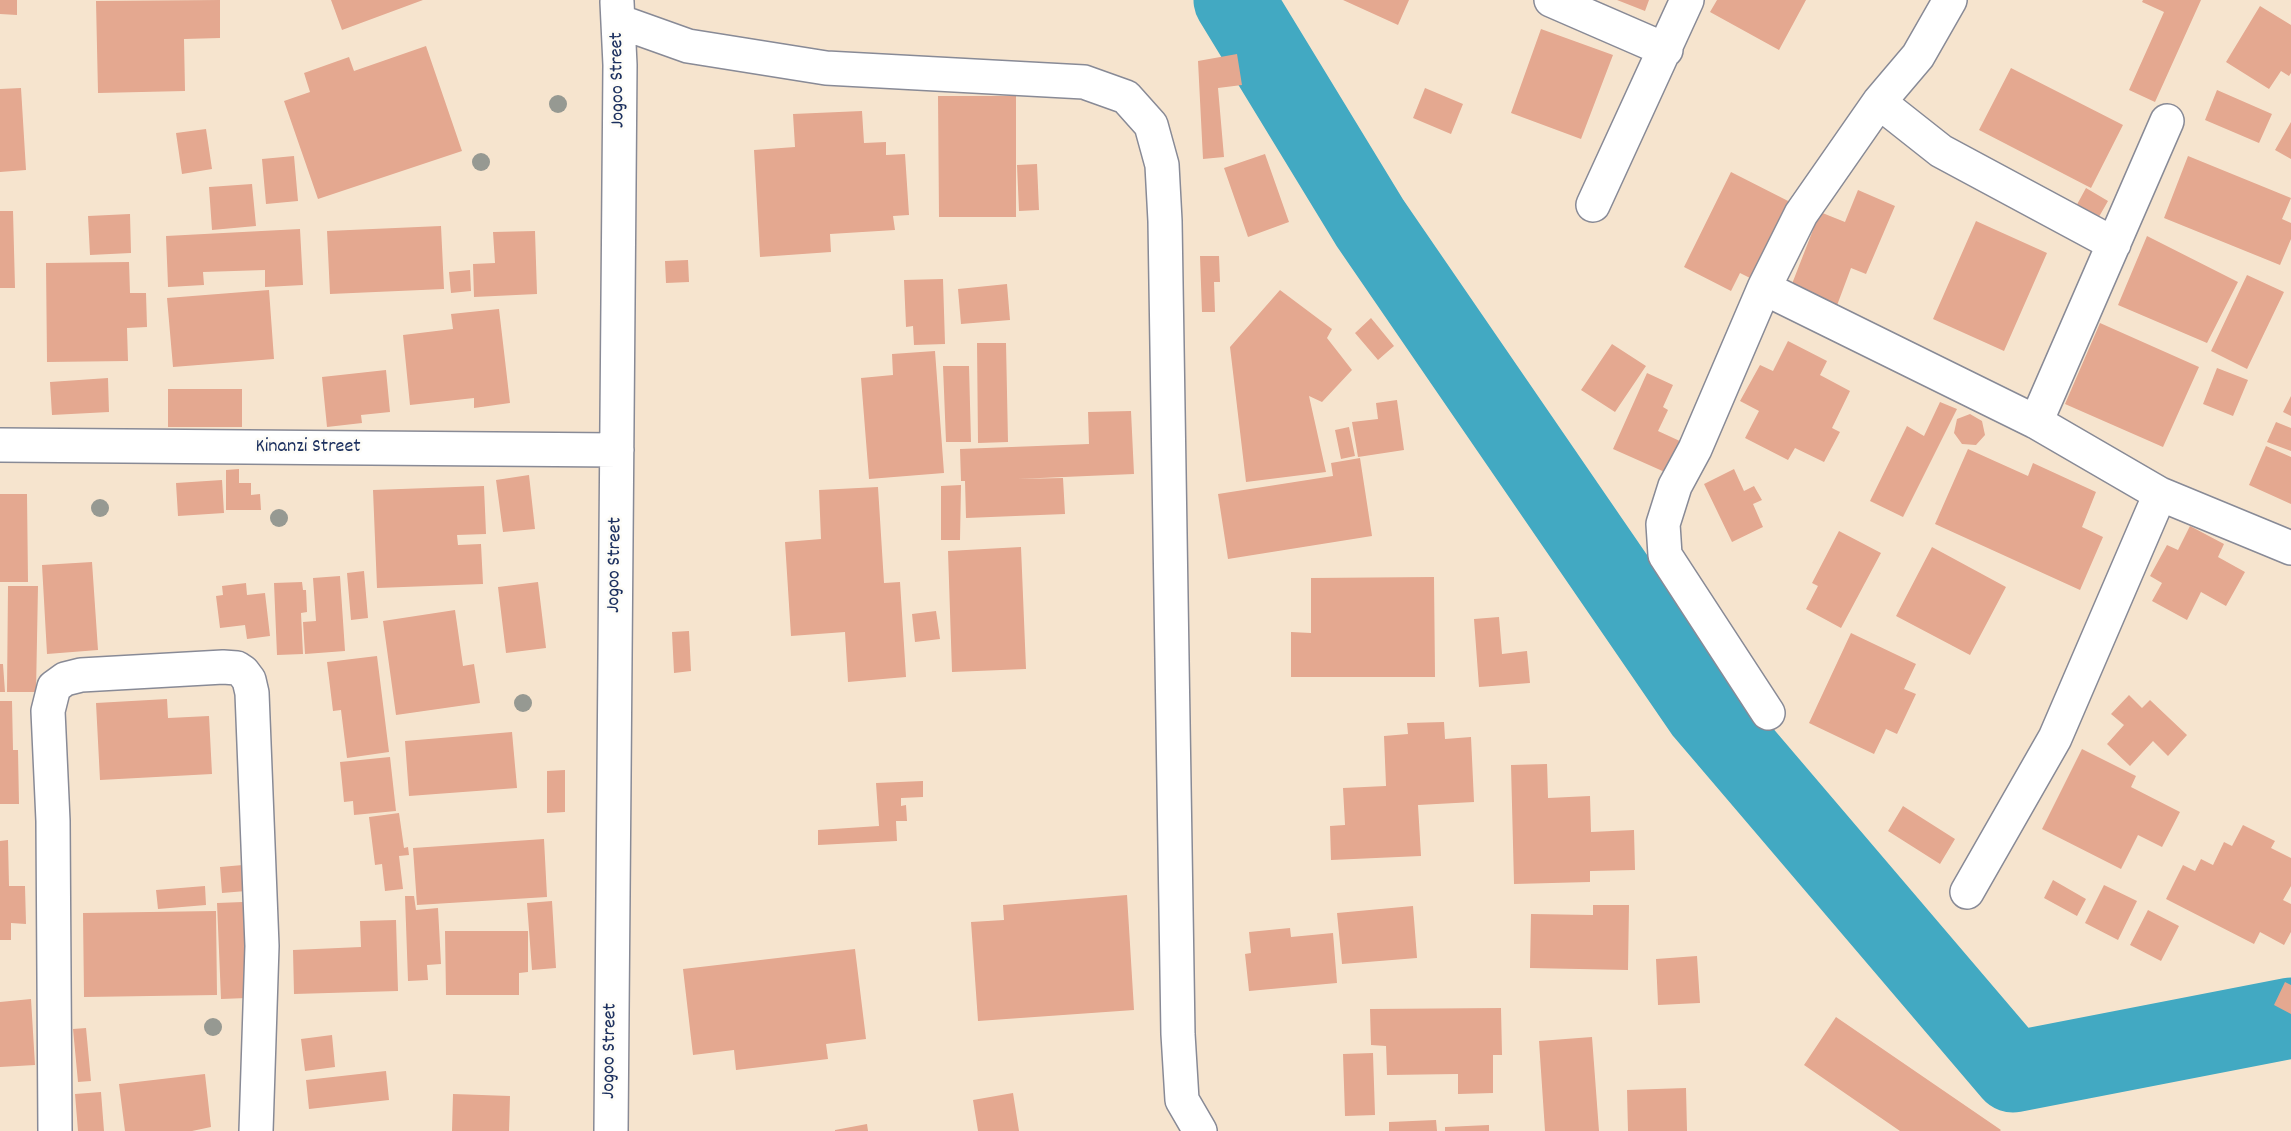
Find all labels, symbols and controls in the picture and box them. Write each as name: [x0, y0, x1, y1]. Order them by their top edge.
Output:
street label: Jogoo Street: [606, 32, 632, 128]
street label: Kinanzi Street: [255, 436, 361, 460]
street label: Jogoo Street: [603, 517, 629, 613]
street label: Jogoo Street: [598, 1003, 624, 1099]

